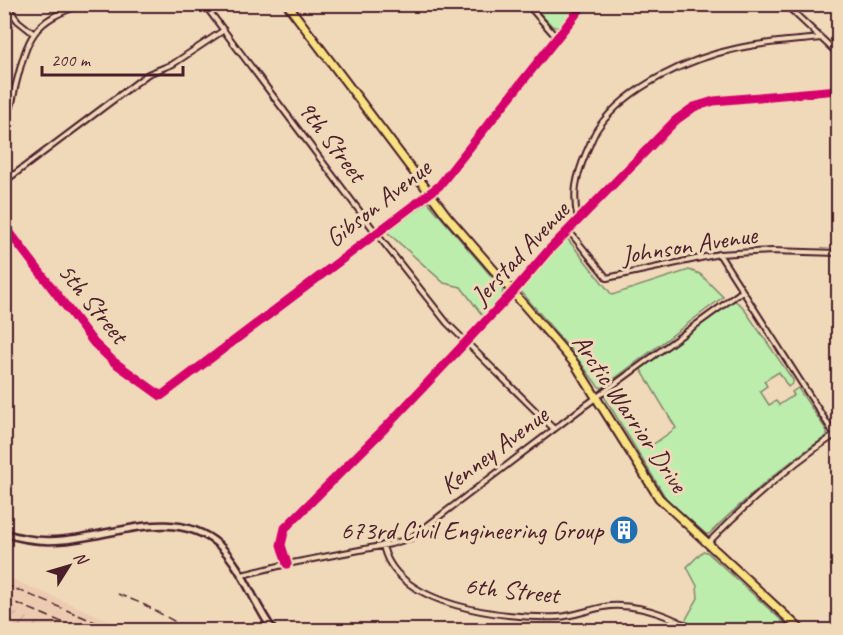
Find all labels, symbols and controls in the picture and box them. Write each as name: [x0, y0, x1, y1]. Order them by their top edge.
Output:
scale bar: [42, 39, 183, 77]
text: 200 m: [51, 49, 92, 71]
street label: 9th Street: [290, 93, 375, 191]
street label: Gibson Avenue: [319, 151, 439, 254]
street label: Jerstad Avenue: [462, 193, 577, 313]
street label: Johnson Avenue: [617, 218, 761, 272]
street label: 5th Street: [50, 256, 137, 352]
street label: Arctic Warrior Drive: [565, 327, 696, 500]
street label: Kenney Avenue: [433, 398, 556, 501]
place label: 673rd Civil Engineering Group: [341, 514, 605, 547]
building icon: 673rd Civil Engineering Group: [608, 514, 640, 546]
north arrow: [39, 536, 99, 596]
text: N: [69, 548, 93, 570]
street label: 6th Street: [463, 569, 563, 612]

